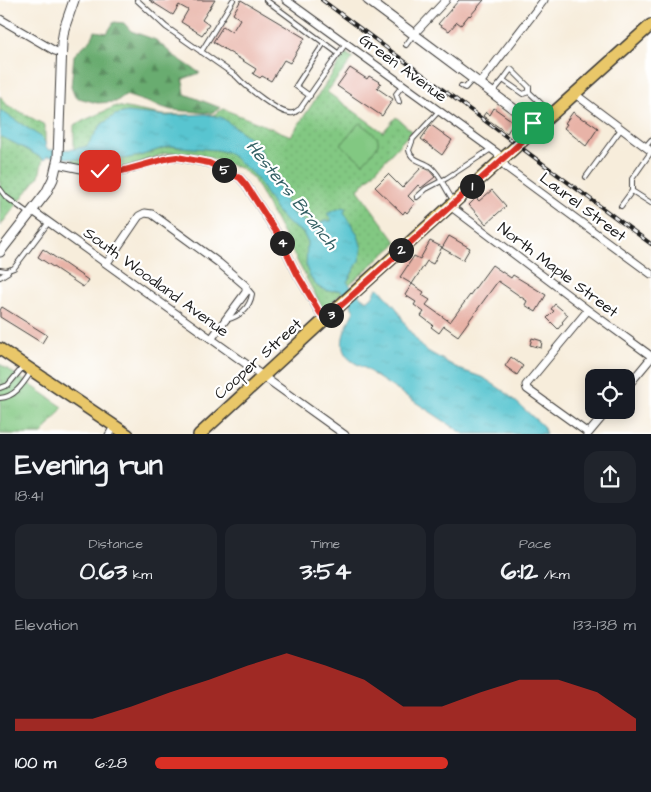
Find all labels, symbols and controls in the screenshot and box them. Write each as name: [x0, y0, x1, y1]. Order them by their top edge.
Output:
street label: Green Avenue: [355, 29, 452, 108]
pin: [512, 102, 554, 144]
icon: arrive: [519, 109, 547, 137]
water label: Hesters Branch: [240, 135, 345, 256]
pin: [79, 150, 121, 192]
icon: check: [86, 157, 114, 185]
pin: 5: [212, 158, 236, 182]
text: 5: [220, 160, 229, 180]
street label: Laurel Street: [535, 167, 631, 247]
pin: 1: [460, 174, 484, 198]
text: 1: [472, 176, 473, 196]
street label: North Maple Street: [493, 217, 623, 323]
street label: South Woodland Avenue: [79, 222, 233, 342]
pin: 4: [270, 230, 294, 256]
text: 4: [278, 233, 287, 253]
pin: 2: [388, 238, 414, 262]
text: 2: [397, 240, 406, 260]
pin: 3: [318, 302, 344, 328]
text: 3: [328, 305, 335, 325]
street label: Cooper Street: [209, 313, 307, 404]
map controls: [585, 369, 635, 419]
button: locate: [585, 369, 635, 419]
text: Evening run: [15, 446, 163, 485]
button: share: [584, 451, 636, 503]
text: 18:41: [15, 485, 43, 507]
text: Distance: [89, 534, 143, 554]
text: Time: [311, 534, 340, 554]
text: Pace: [519, 534, 551, 554]
text: 0.63: [79, 554, 127, 589]
text: 3:54: [300, 554, 351, 589]
text: 6:12: [501, 554, 538, 589]
text: km: [127, 565, 152, 585]
text: /km: [538, 565, 570, 585]
text: Elevation: [15, 614, 78, 636]
text: 133–138 m: [573, 614, 636, 636]
text: 100 m: [15, 752, 56, 774]
text: 6:28: [95, 752, 127, 774]

